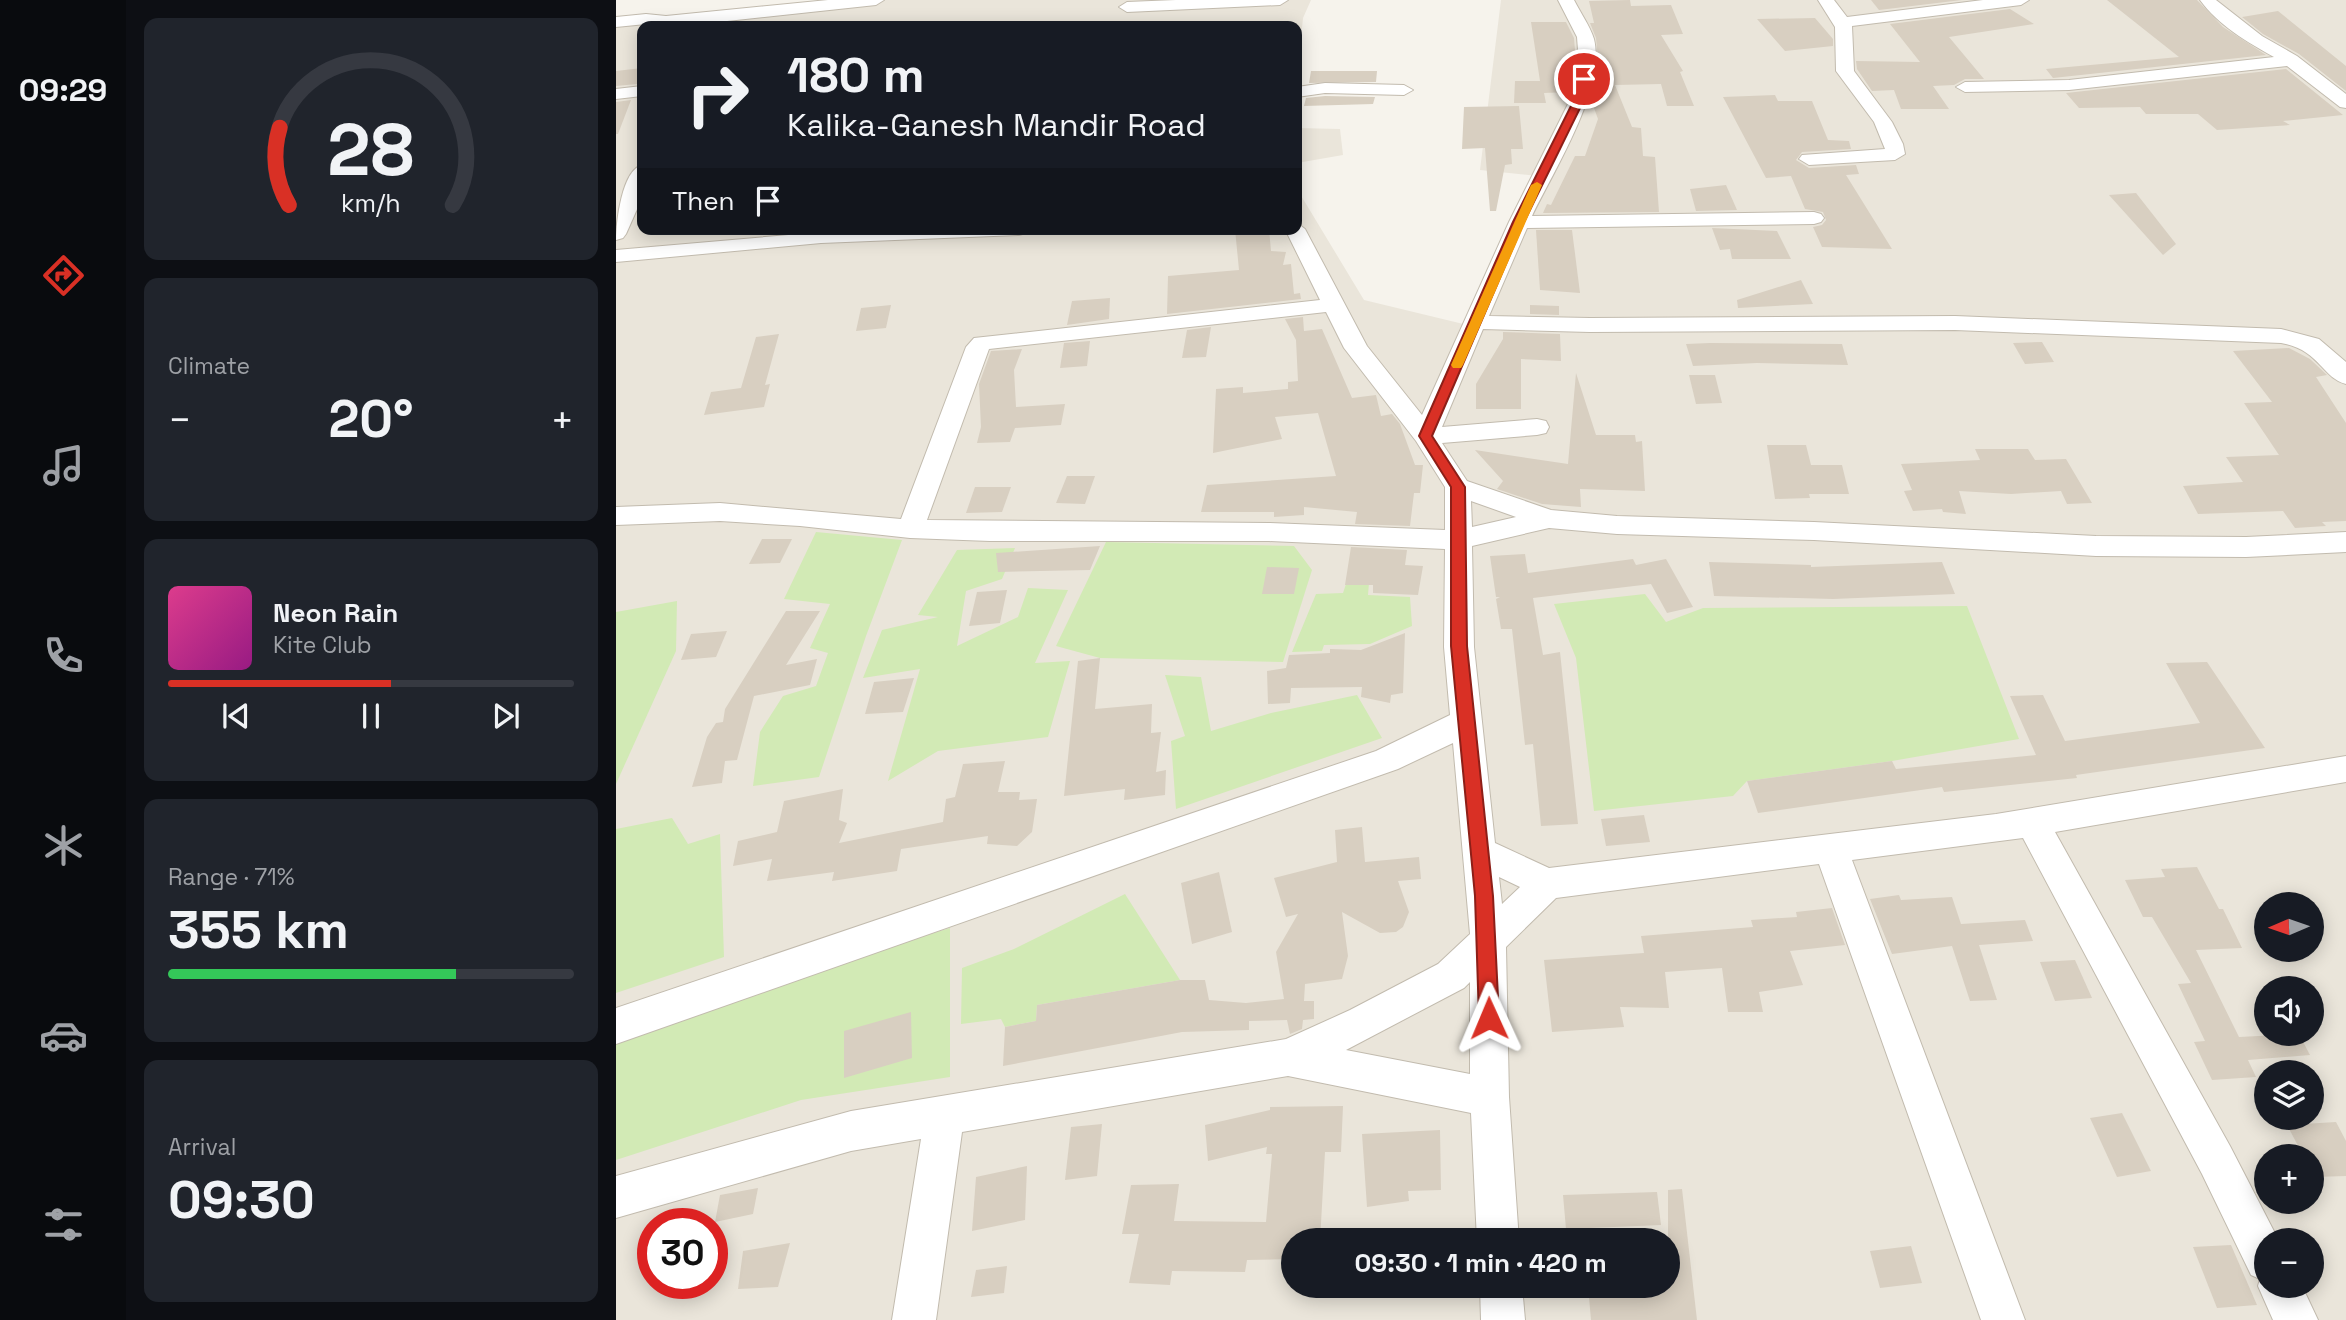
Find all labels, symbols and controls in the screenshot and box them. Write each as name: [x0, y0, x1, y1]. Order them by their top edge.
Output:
text: 180 m: [787, 44, 925, 106]
icon: right: [672, 49, 763, 140]
pin: [1554, 49, 1614, 109]
icon: arrive: [1565, 60, 1603, 98]
text: 09:29: [19, 70, 107, 110]
text: 28: [328, 104, 414, 197]
text: Kalika-Ganesh Mandir Road: [787, 105, 1206, 145]
icon: arrive: [749, 182, 787, 220]
text: Then: [672, 184, 735, 218]
text: km/h: [341, 187, 401, 219]
icon: directions: [39, 251, 88, 300]
text: Climate: [168, 351, 250, 381]
text: 20°: [328, 386, 414, 452]
text: −: [168, 396, 192, 444]
text: +: [550, 396, 574, 444]
icon: music: [39, 441, 88, 490]
text: Neon Rain: [273, 596, 398, 630]
text: Kite Club: [273, 630, 372, 660]
icon: phone: [39, 631, 88, 680]
icon: previous: [217, 697, 255, 735]
icon: pause: [352, 697, 390, 735]
icon: next: [487, 697, 525, 735]
icon: climate: [39, 821, 88, 870]
text: Range · 71%: [168, 862, 294, 892]
north arrow: [2254, 892, 2324, 962]
map controls: [2254, 892, 2324, 1298]
text: 355 km: [168, 897, 349, 963]
button: sound: [2254, 976, 2324, 1046]
position arrow: [1452, 981, 1526, 1055]
icon: car: [39, 1011, 88, 1060]
button: layers: [2254, 1060, 2324, 1130]
text: Arrival: [168, 1132, 236, 1162]
button: +: [2254, 1144, 2324, 1214]
text: 09:30: [168, 1167, 315, 1233]
icon: filters: [39, 1200, 88, 1249]
speed limit sign: 30: [637, 1208, 728, 1299]
button: −: [2254, 1228, 2324, 1298]
text: 09:30 · 1 min · 420 m: [1354, 1246, 1607, 1280]

